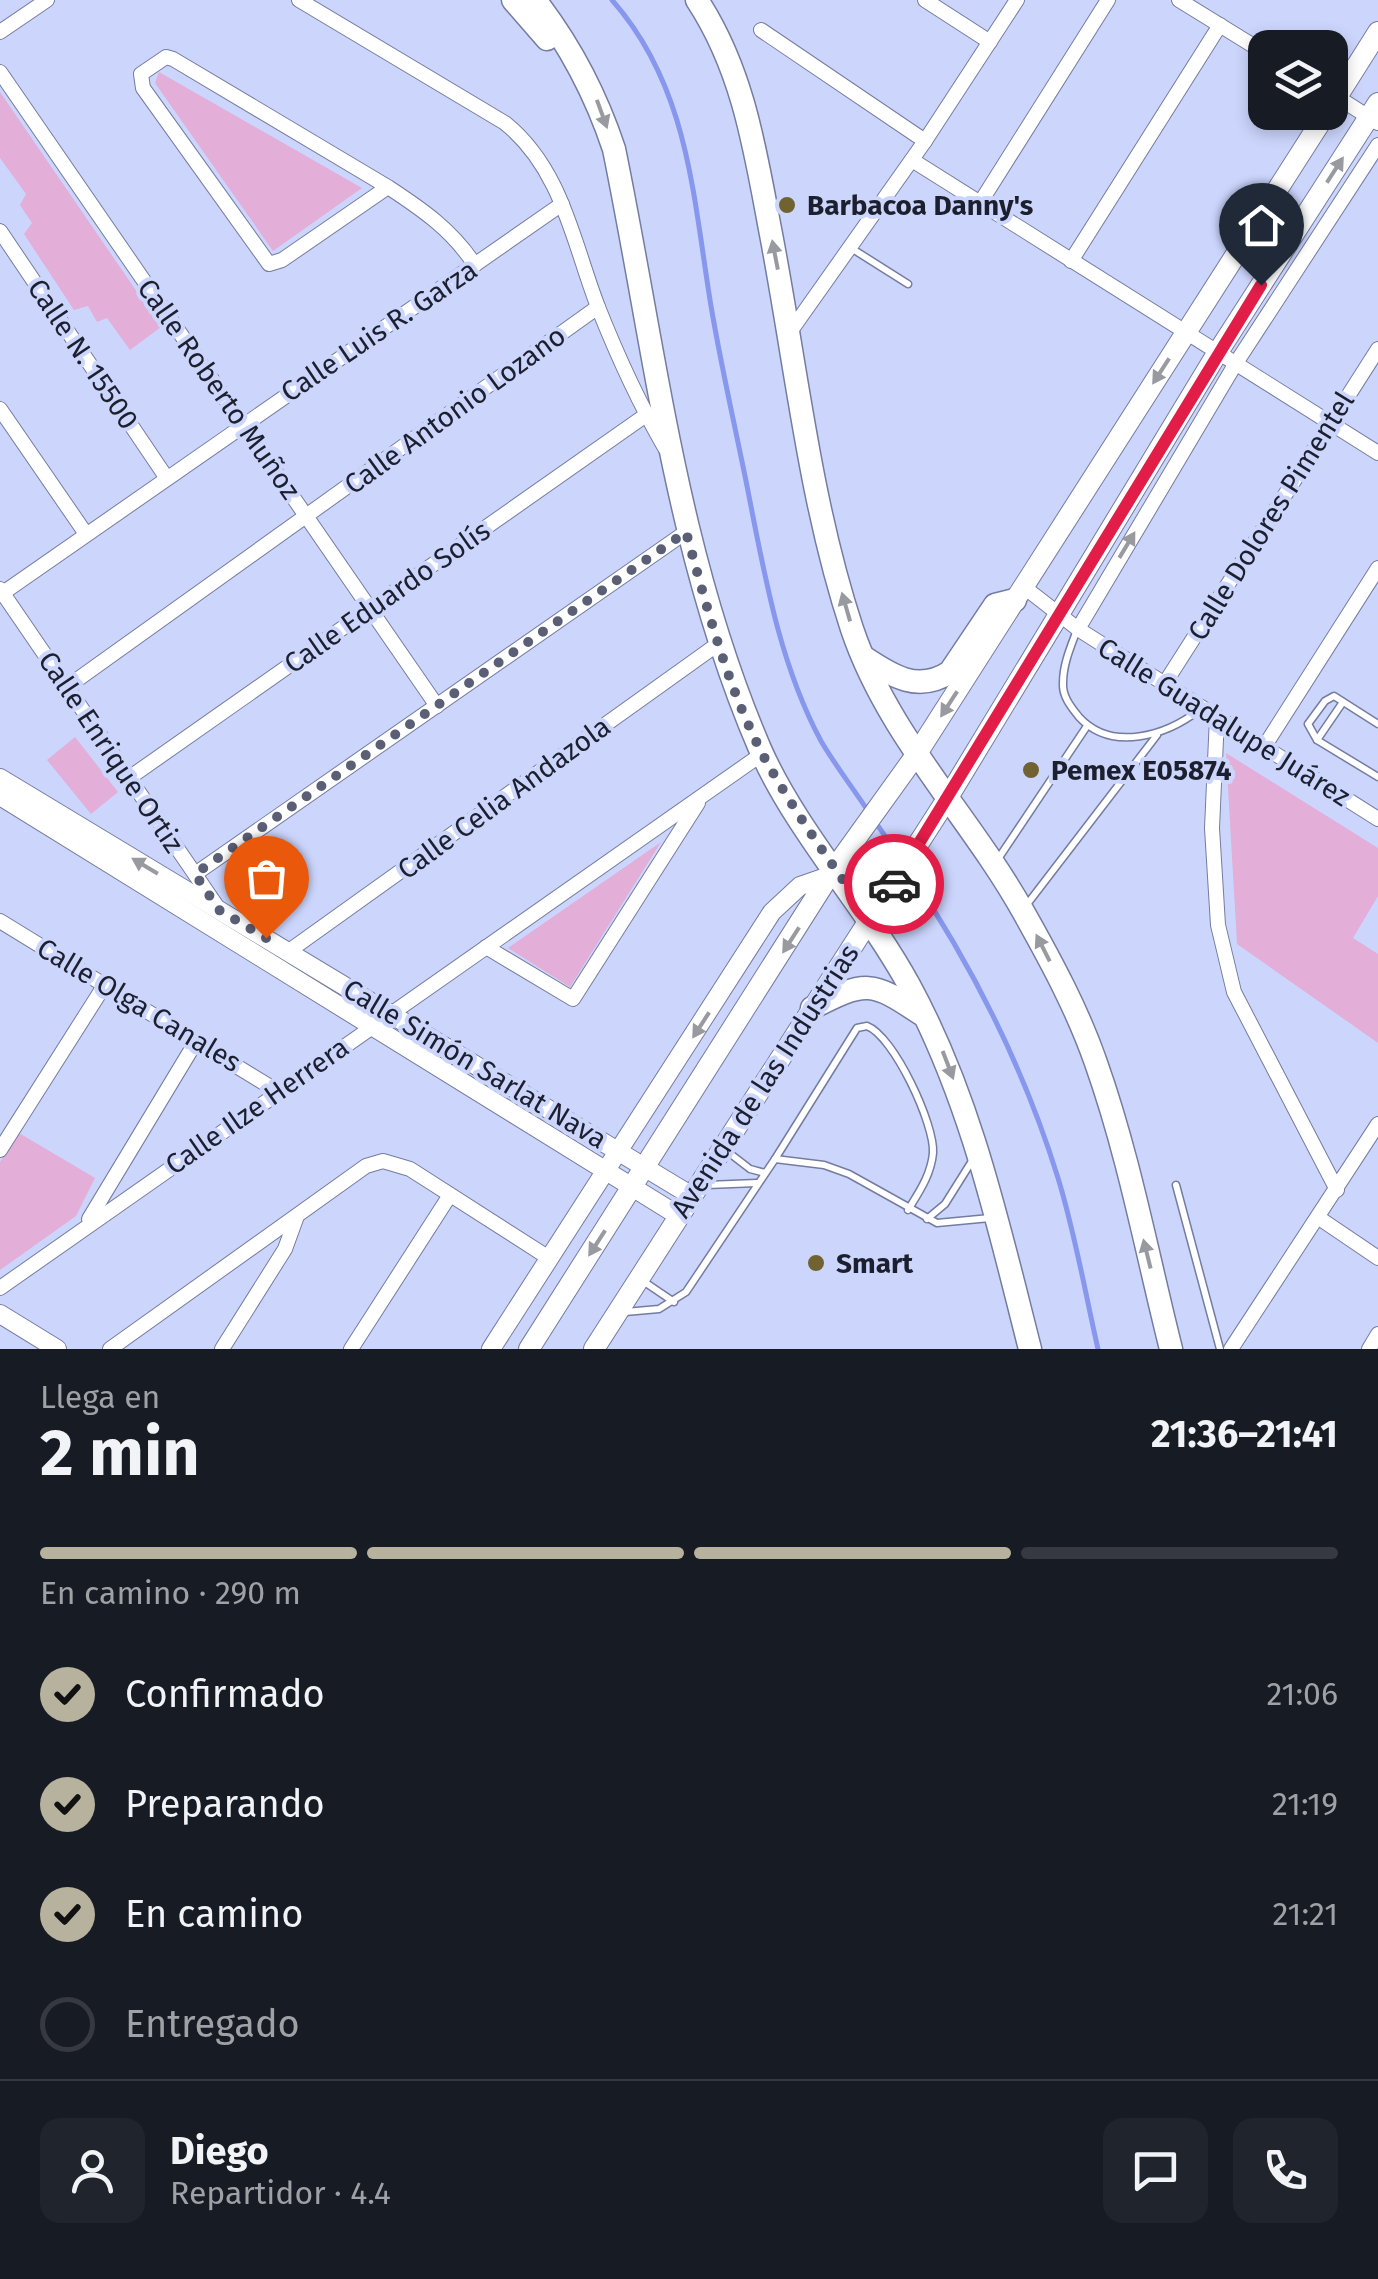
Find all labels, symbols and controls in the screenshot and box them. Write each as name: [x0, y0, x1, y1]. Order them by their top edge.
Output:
map controls: [1248, 30, 1348, 130]
button: layers: [1248, 30, 1348, 130]
one-way arrow: [594, 99, 610, 129]
one-way arrow: [1326, 156, 1344, 184]
pin: [1219, 183, 1304, 286]
place label: Barbacoa Danny's: [807, 189, 1033, 222]
marker: Barbacoa Danny's: [776, 194, 798, 216]
icon: home: [1234, 198, 1289, 253]
one-way arrow: [767, 239, 782, 270]
street label: Calle Luis R. Garza: [275, 253, 483, 409]
street label: Calle N. 15500: [21, 273, 145, 435]
street label: Calle Roberto Muñoz: [131, 273, 307, 505]
street label: Calle Antonio Lozano: [338, 319, 572, 501]
one-way arrow: [1153, 358, 1171, 385]
street label: Calle Dolores Pimentel: [1181, 386, 1361, 646]
street label: Calle Eduardo Solís: [278, 514, 496, 680]
one-way arrow: [1118, 531, 1135, 559]
one-way arrow: [838, 592, 854, 623]
street label: Calle Guadalupe Juárez: [1092, 631, 1356, 813]
street label: Calle Enrique Ortiz: [32, 645, 190, 859]
one-way arrow: [940, 691, 958, 718]
street label: Calle Celia Andazola: [391, 710, 617, 886]
place label: Pemex E05874: [1051, 754, 1232, 787]
marker: Pemex E05874: [1020, 759, 1042, 781]
courier: [844, 834, 944, 934]
pin: [224, 836, 309, 939]
icon: bag: [239, 851, 294, 906]
icon: car: [867, 857, 922, 912]
one-way arrow: [131, 858, 159, 875]
one-way arrow: [783, 927, 801, 954]
street label: Calle Olga Canales: [31, 931, 247, 1079]
one-way arrow: [1035, 933, 1052, 962]
street label: Avenida de las Industrias: [664, 938, 866, 1224]
street label: Calle Simón Sarlat Nava: [337, 972, 613, 1156]
one-way arrow: [692, 1011, 710, 1038]
street label: Calle Ilze Herrera: [159, 1030, 355, 1182]
one-way arrow: [941, 1050, 957, 1080]
one-way arrow: [589, 1230, 607, 1257]
one-way arrow: [1139, 1238, 1154, 1269]
place label: Smart: [836, 1247, 914, 1280]
marker: Smart: [805, 1252, 827, 1274]
text: Llega en: [40, 1378, 160, 1416]
text: 21:36–21:41: [1151, 1411, 1338, 1457]
text: 2 min: [40, 1414, 200, 1492]
text: En camino · 290 m: [40, 1574, 301, 1612]
icon: check: [40, 1667, 95, 1722]
text: Confirmado: [125, 1671, 325, 1717]
text: 21:06: [1267, 1675, 1338, 1713]
icon: check: [40, 1777, 95, 1832]
text: Preparando: [125, 1781, 325, 1827]
text: 21:19: [1272, 1785, 1338, 1823]
icon: check: [40, 1887, 95, 1942]
text: En camino: [125, 1891, 304, 1937]
text: 21:21: [1273, 1895, 1338, 1933]
text: Entregado: [125, 2001, 300, 2047]
button: person: [40, 2118, 145, 2223]
button: chat: [1103, 2118, 1208, 2223]
button: phone: [1233, 2118, 1338, 2223]
text: Diego: [170, 2128, 269, 2174]
text: Repartidor · 4.4: [170, 2174, 391, 2212]

